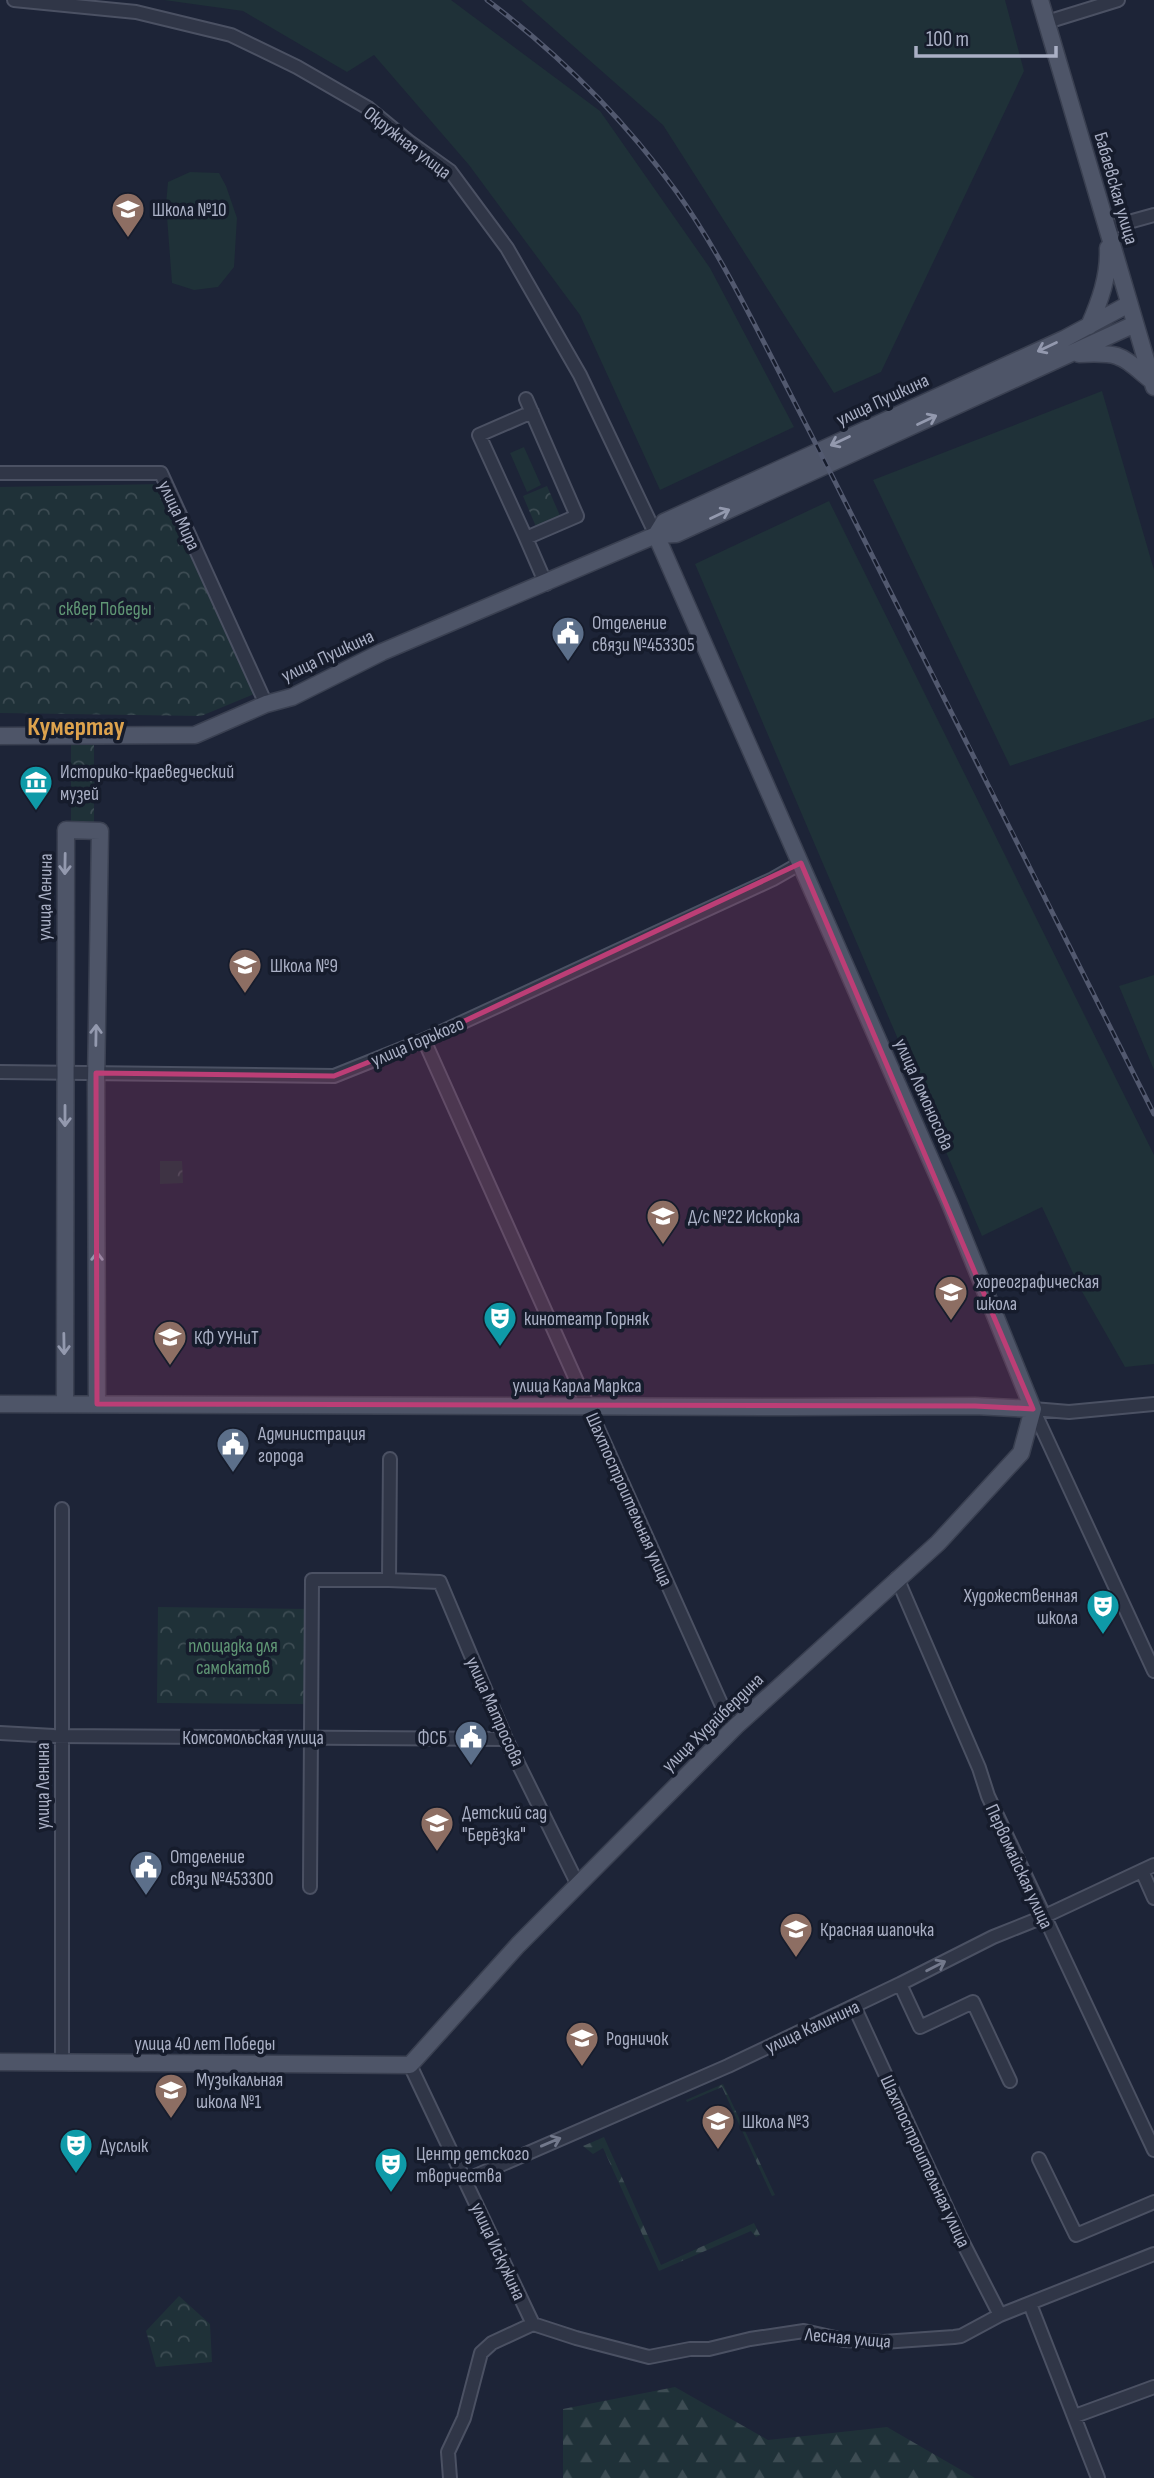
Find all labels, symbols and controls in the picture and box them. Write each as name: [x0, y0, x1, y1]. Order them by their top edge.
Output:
scale bar: [916, 14, 1056, 58]
text: 100 m: [926, 27, 969, 52]
street label: Окружная улица: [359, 102, 455, 184]
street label: Бабаевская улица: [1089, 130, 1143, 247]
school or university icon: Школа №10: [109, 190, 147, 239]
place label: Школа №10: [152, 199, 227, 222]
one-way arrow: [1037, 341, 1058, 354]
street label: улица Пушкина: [833, 369, 933, 432]
one-way arrow: [916, 413, 937, 426]
one-way arrow: [830, 435, 851, 449]
street label: улица Мира: [152, 477, 205, 554]
one-way arrow: [709, 507, 730, 520]
park label: сквер Победы: [59, 598, 151, 621]
place label: Отделение связи №453305: [592, 612, 695, 657]
public building icon: Отделение связи №453305: [549, 614, 587, 663]
street label: улица Пушкина: [278, 625, 378, 688]
district label: Кумертау: [27, 712, 125, 743]
place label: Историко-краеведческий музей: [60, 761, 234, 806]
museum icon: Историко-краеведческий музей: [17, 763, 55, 812]
one-way arrow: [58, 852, 72, 875]
street label: улица Ленина: [33, 853, 58, 941]
school or university icon: Школа №9: [226, 946, 264, 995]
place label: Школа №9: [270, 955, 338, 978]
street label: улица Горького: [368, 1012, 468, 1072]
one-way arrow: [90, 1023, 103, 1046]
street label: улица Ломоносова: [889, 1035, 959, 1154]
one-way arrow: [58, 1104, 72, 1127]
school or university icon: Д/с №22 Искорка: [644, 1197, 682, 1246]
place label: Д/с №22 Искорка: [688, 1206, 800, 1229]
one-way arrow: [91, 1251, 104, 1274]
place label: хореографическая школа: [976, 1271, 1099, 1316]
school or university icon: хореографическая школа: [932, 1273, 970, 1322]
theatre icon: кинотеатр Горняк: [481, 1299, 519, 1348]
place label: кинотеатр Горняк: [524, 1308, 650, 1331]
school or university icon: КФ УУНиТ: [151, 1318, 189, 1367]
place label: КФ УУНиТ: [194, 1327, 259, 1350]
one-way arrow: [58, 1332, 71, 1355]
street label: улица Карла Маркса: [512, 1375, 642, 1398]
street label: Шахтостроительная улица: [580, 1409, 677, 1590]
place label: Администрация города: [257, 1423, 366, 1468]
public building icon: Администрация города: [214, 1425, 252, 1474]
place label: Художественная школа: [963, 1585, 1078, 1630]
theatre icon: Художественная школа: [1084, 1587, 1122, 1636]
park label: площадка для самокатов: [188, 1635, 278, 1680]
street label: улица Матросова: [460, 1653, 529, 1770]
street label: улица Худайбердина: [657, 1669, 769, 1777]
public building icon: ФСБ: [452, 1718, 490, 1767]
street label: Комсомольская улица: [182, 1727, 324, 1750]
place label: ФСБ: [417, 1727, 447, 1750]
street label: улица Ленина: [32, 1742, 55, 1830]
street label: Первомайская улица: [980, 1801, 1058, 1933]
place label: Детский сад "Берёзка": [462, 1802, 547, 1847]
school or university icon: Детский сад "Берёзка": [418, 1804, 456, 1853]
place label: Отделение связи №453300: [170, 1846, 273, 1891]
public building icon: Отделение связи №453300: [127, 1848, 165, 1897]
school or university icon: Красная шапочка: [777, 1910, 815, 1959]
place label: Красная шапочка: [820, 1919, 934, 1942]
one-way arrow: [925, 1959, 946, 1972]
street label: улица Калинина: [762, 1995, 864, 2059]
school or university icon: Родничок: [563, 2019, 601, 2068]
place label: Родничок: [606, 2028, 669, 2051]
street label: улица 40 лет Победы: [135, 2033, 275, 2056]
place label: Музыкальная школа №1: [196, 2069, 283, 2114]
school or university icon: Музыкальная школа №1: [152, 2071, 190, 2120]
street label: Шахтостроительная улица: [875, 2072, 975, 2251]
school or university icon: Школа №3: [699, 2102, 737, 2151]
place label: Школа №3: [742, 2111, 809, 2134]
theatre icon: Дуслык: [57, 2126, 95, 2175]
place label: Дуслык: [100, 2135, 149, 2158]
one-way arrow: [540, 2135, 561, 2148]
place label: Центр детского творчества: [416, 2143, 529, 2188]
theatre icon: Центр детского творчества: [372, 2145, 410, 2194]
street label: улица Искужина: [465, 2199, 530, 2304]
street label: Лесная улица: [803, 2323, 892, 2354]

